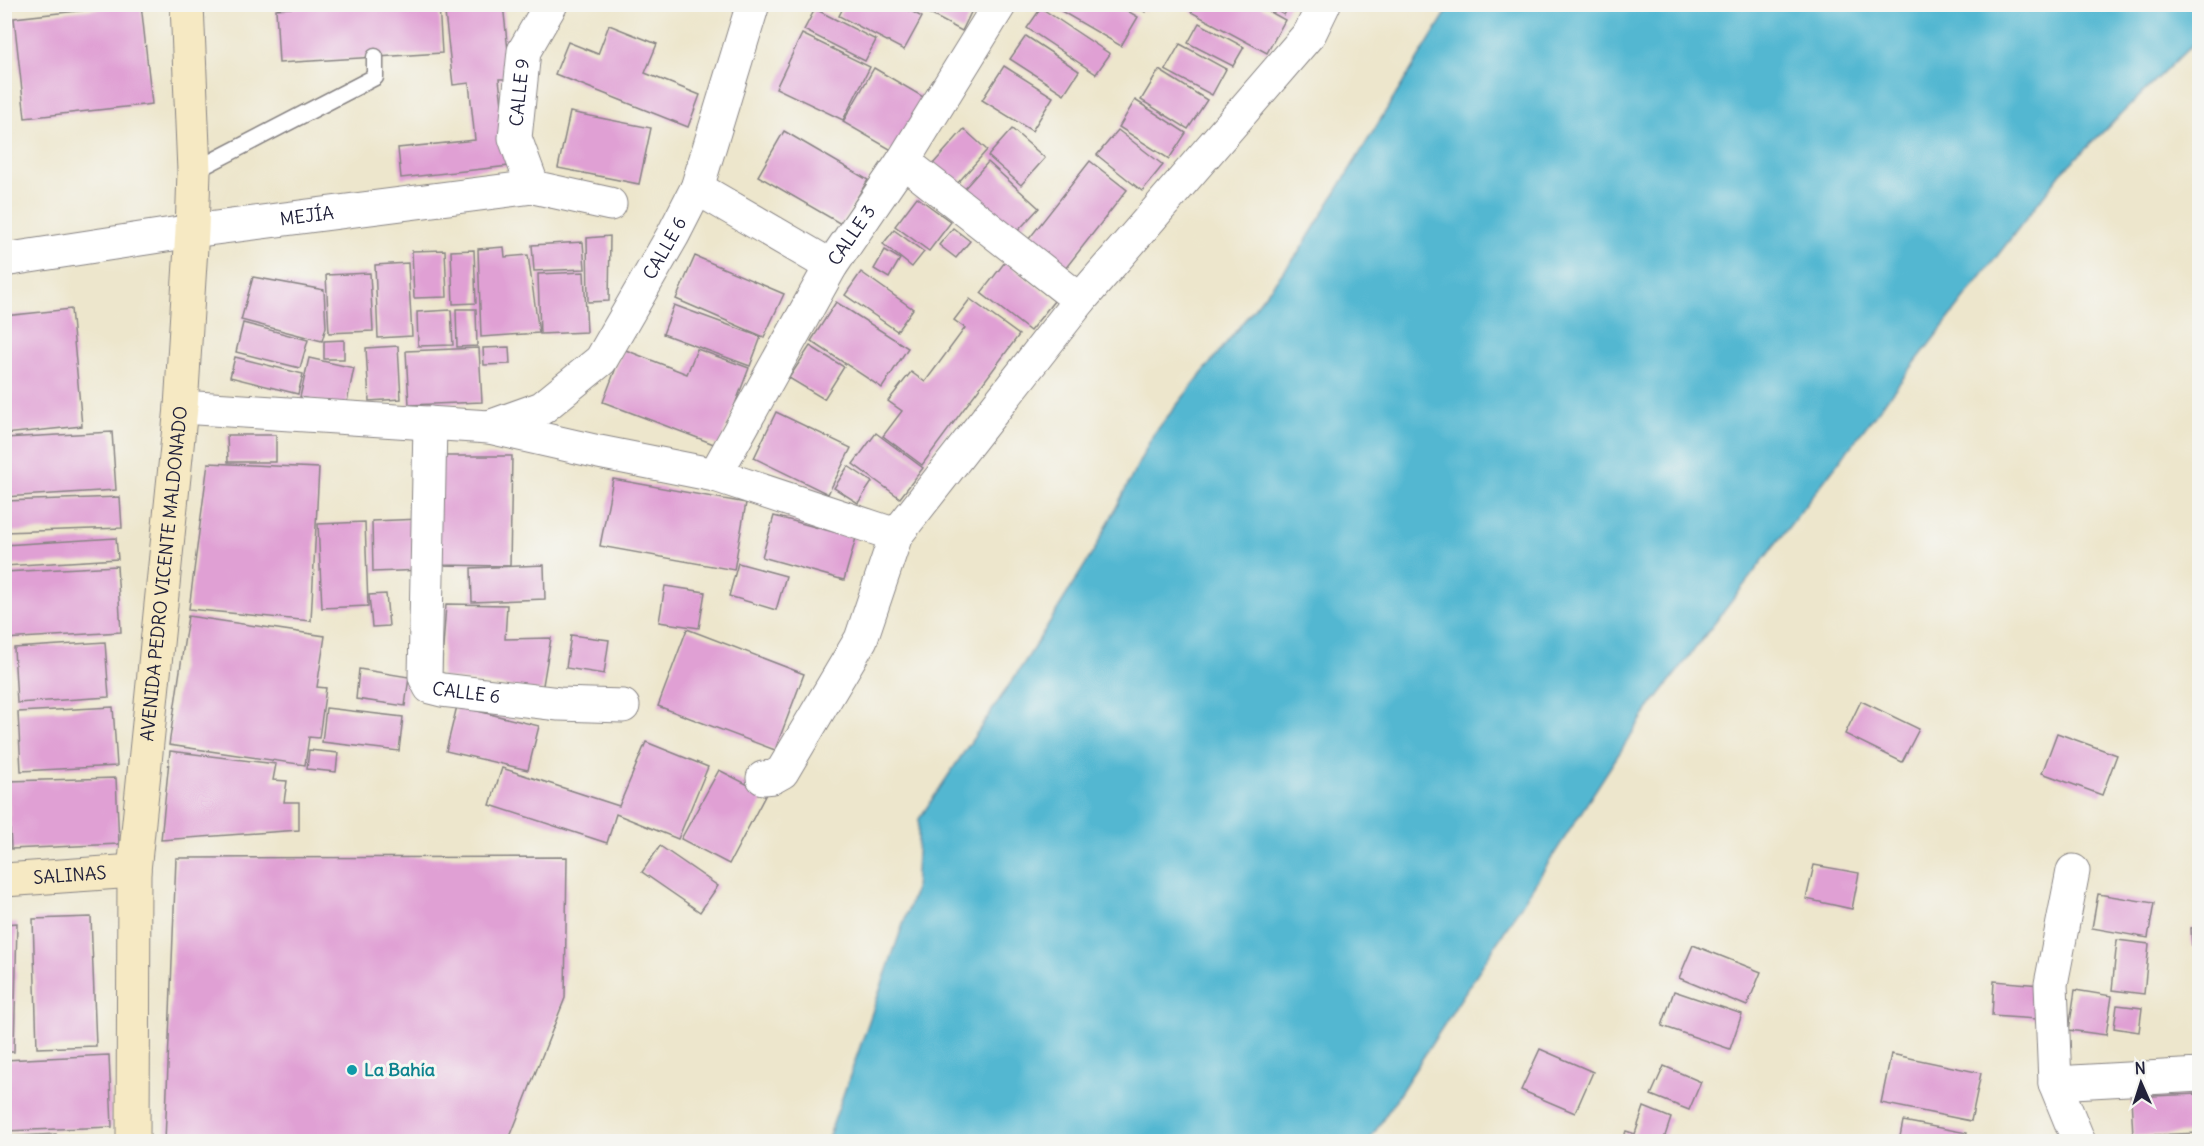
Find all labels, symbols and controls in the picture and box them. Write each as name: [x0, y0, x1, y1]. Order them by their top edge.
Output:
street label: CALLE 9: [504, 57, 534, 128]
street label: MEJÍA: [278, 201, 335, 231]
street label: CALLE 3: [823, 201, 880, 270]
street label: CALLE 6: [638, 213, 691, 284]
street label: AVENIDA PEDRO VICENTE MALDONADO: [135, 405, 192, 742]
street label: CALLE 6: [430, 676, 502, 708]
street label: SALINAS: [32, 861, 107, 889]
north arrow: [2111, 1053, 2171, 1113]
place label: La Bahía: [364, 1058, 435, 1081]
text: N: [2134, 1058, 2146, 1078]
marker: La Bahía: [345, 1063, 359, 1077]

